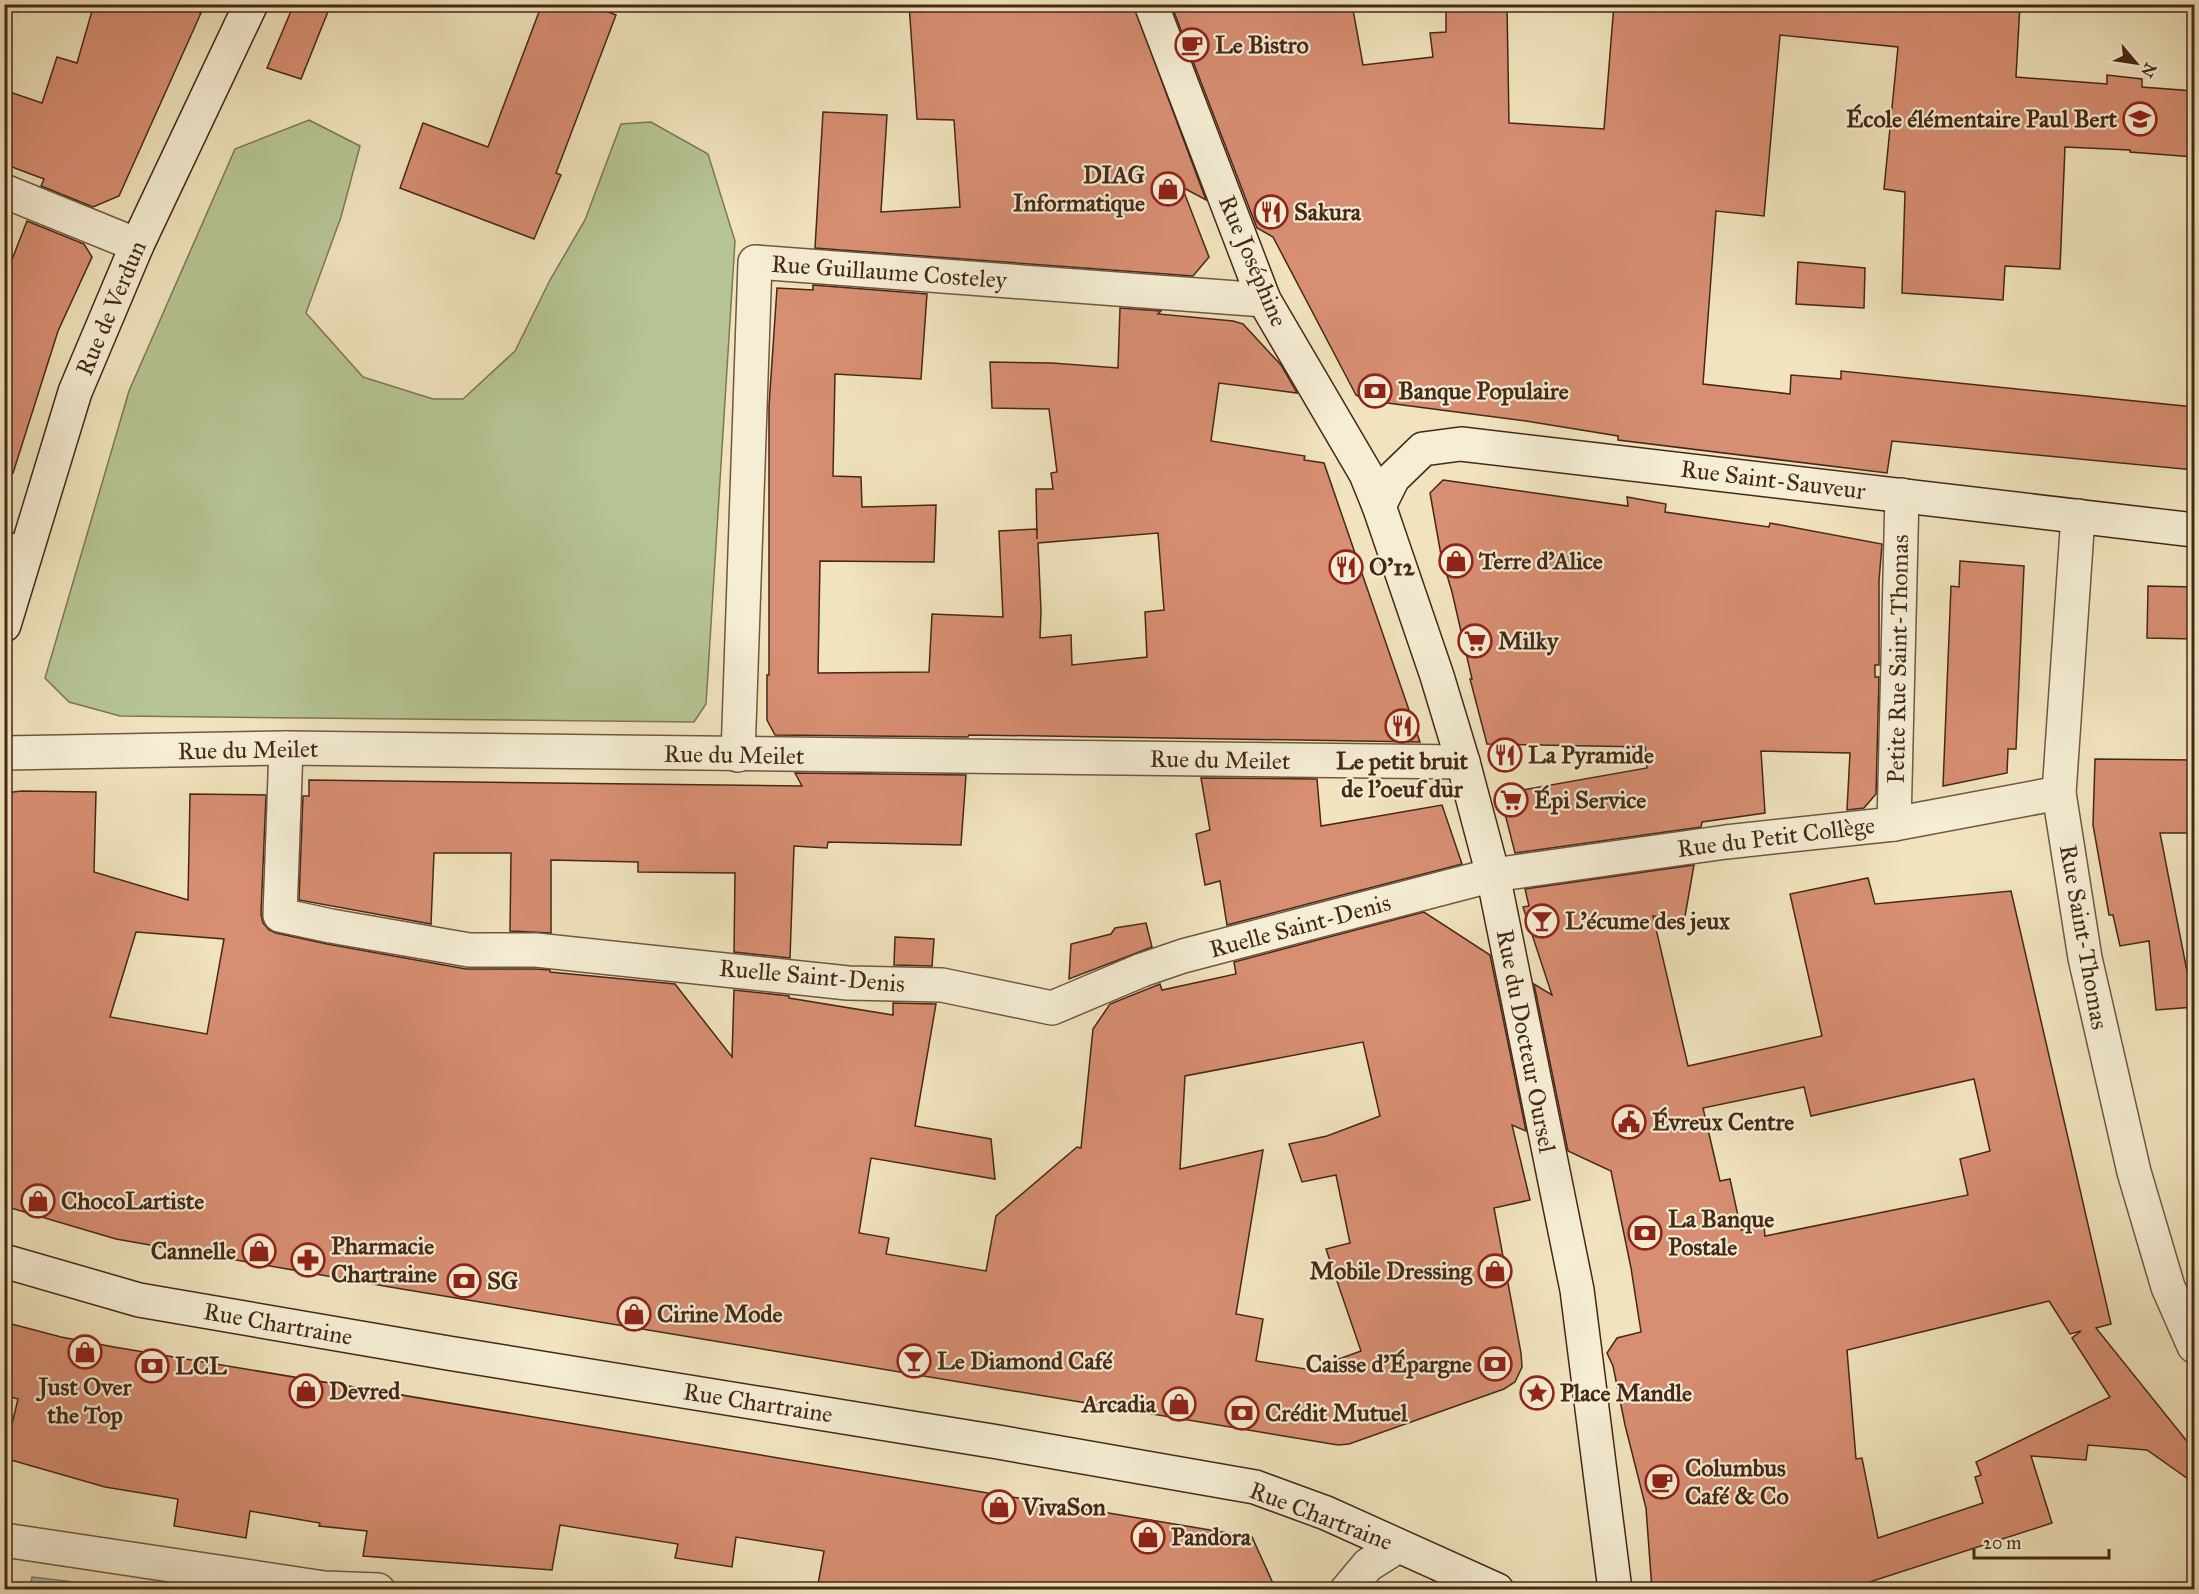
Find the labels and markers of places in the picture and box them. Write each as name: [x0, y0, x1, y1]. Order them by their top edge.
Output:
cafe icon: Le Bistro: [1174, 27, 1210, 63]
place label: Le Bistro: [1215, 30, 1309, 60]
school or university icon: École élémentaire Paul Bert: [2122, 101, 2158, 137]
place label: École élémentaire Paul Bert: [1846, 103, 2118, 134]
place label: DIAG Informatique: [1013, 160, 1145, 218]
shop icon: DIAG Informatique: [1150, 171, 1186, 207]
restaurant icon: Sakura: [1253, 194, 1289, 230]
place label: Sakura: [1294, 197, 1362, 227]
bank icon: Banque Populaire: [1357, 373, 1393, 409]
place label: Banque Populaire: [1398, 376, 1569, 406]
shop icon: Terre d'Alice: [1438, 543, 1474, 579]
place label: Terre d'Alice: [1478, 546, 1603, 576]
restaurant icon: O'12: [1328, 549, 1364, 585]
place label: O'12: [1369, 552, 1416, 582]
supermarket icon: Milky: [1457, 623, 1493, 659]
place label: Milky: [1498, 626, 1560, 656]
restaurant icon: Le petit bruit de l'oeuf dur: [1384, 708, 1420, 744]
restaurant icon: La Pyramide: [1487, 737, 1523, 773]
place label: La Pyramide: [1528, 740, 1654, 770]
place label: Le petit bruit de l'oeuf dur: [1336, 746, 1468, 804]
supermarket icon: Épi Service: [1493, 782, 1529, 818]
place label: Épi Service: [1534, 784, 1646, 815]
bar icon: L'écume des jeux: [1524, 903, 1560, 939]
place label: L'écume des jeux: [1565, 906, 1730, 936]
public building icon: Évreux Centre: [1611, 1104, 1647, 1140]
place label: Évreux Centre: [1652, 1106, 1794, 1137]
shop icon: ChocoLartiste: [20, 1183, 56, 1219]
place label: ChocoLartiste: [61, 1186, 204, 1216]
place label: La Banque Postale: [1668, 1204, 1774, 1262]
bank icon: La Banque Postale: [1627, 1215, 1663, 1251]
place label: Pharmacie Chartraine: [331, 1231, 437, 1289]
shop icon: Cannelle: [241, 1233, 277, 1269]
place label: Cannelle: [151, 1236, 236, 1266]
pharmacy icon: Pharmacie Chartraine: [290, 1242, 326, 1278]
shop icon: Mobile Dressing: [1477, 1253, 1513, 1289]
place label: Mobile Dressing: [1309, 1256, 1473, 1286]
bank icon: SG: [446, 1263, 482, 1299]
place label: SG: [487, 1266, 519, 1296]
shop icon: Cirine Mode: [616, 1296, 652, 1332]
place label: Cirine Mode: [657, 1299, 782, 1329]
shop icon: Just Over the Top: [67, 1334, 103, 1370]
bar icon: Le Diamond Café: [896, 1343, 932, 1379]
place label: Le Diamond Café: [937, 1346, 1113, 1376]
bank icon: Caisse d'Épargne: [1477, 1346, 1513, 1382]
bank icon: LCL: [134, 1348, 170, 1384]
place label: Caisse d'Épargne: [1306, 1348, 1472, 1379]
place label: LCL: [175, 1351, 227, 1381]
place label: Just Over the Top: [36, 1372, 132, 1430]
shop icon: Devred: [288, 1373, 324, 1409]
place icon: Place Mandle: [1519, 1375, 1555, 1411]
place label: Devred: [329, 1376, 401, 1406]
place label: Place Mandle: [1560, 1378, 1692, 1408]
shop icon: Arcadia: [1161, 1386, 1197, 1422]
place label: Arcadia: [1080, 1389, 1157, 1419]
bank icon: Crédit Mutuel: [1224, 1395, 1260, 1431]
place label: Crédit Mutuel: [1265, 1398, 1408, 1428]
place label: Columbus Café & Co: [1685, 1453, 1789, 1511]
cafe icon: Columbus Café & Co: [1644, 1464, 1680, 1500]
shop icon: VivaSon: [981, 1489, 1017, 1525]
place label: VivaSon: [1021, 1492, 1106, 1522]
shop icon: Pandora: [1130, 1519, 1166, 1555]
place label: Pandora: [1171, 1522, 1252, 1552]

